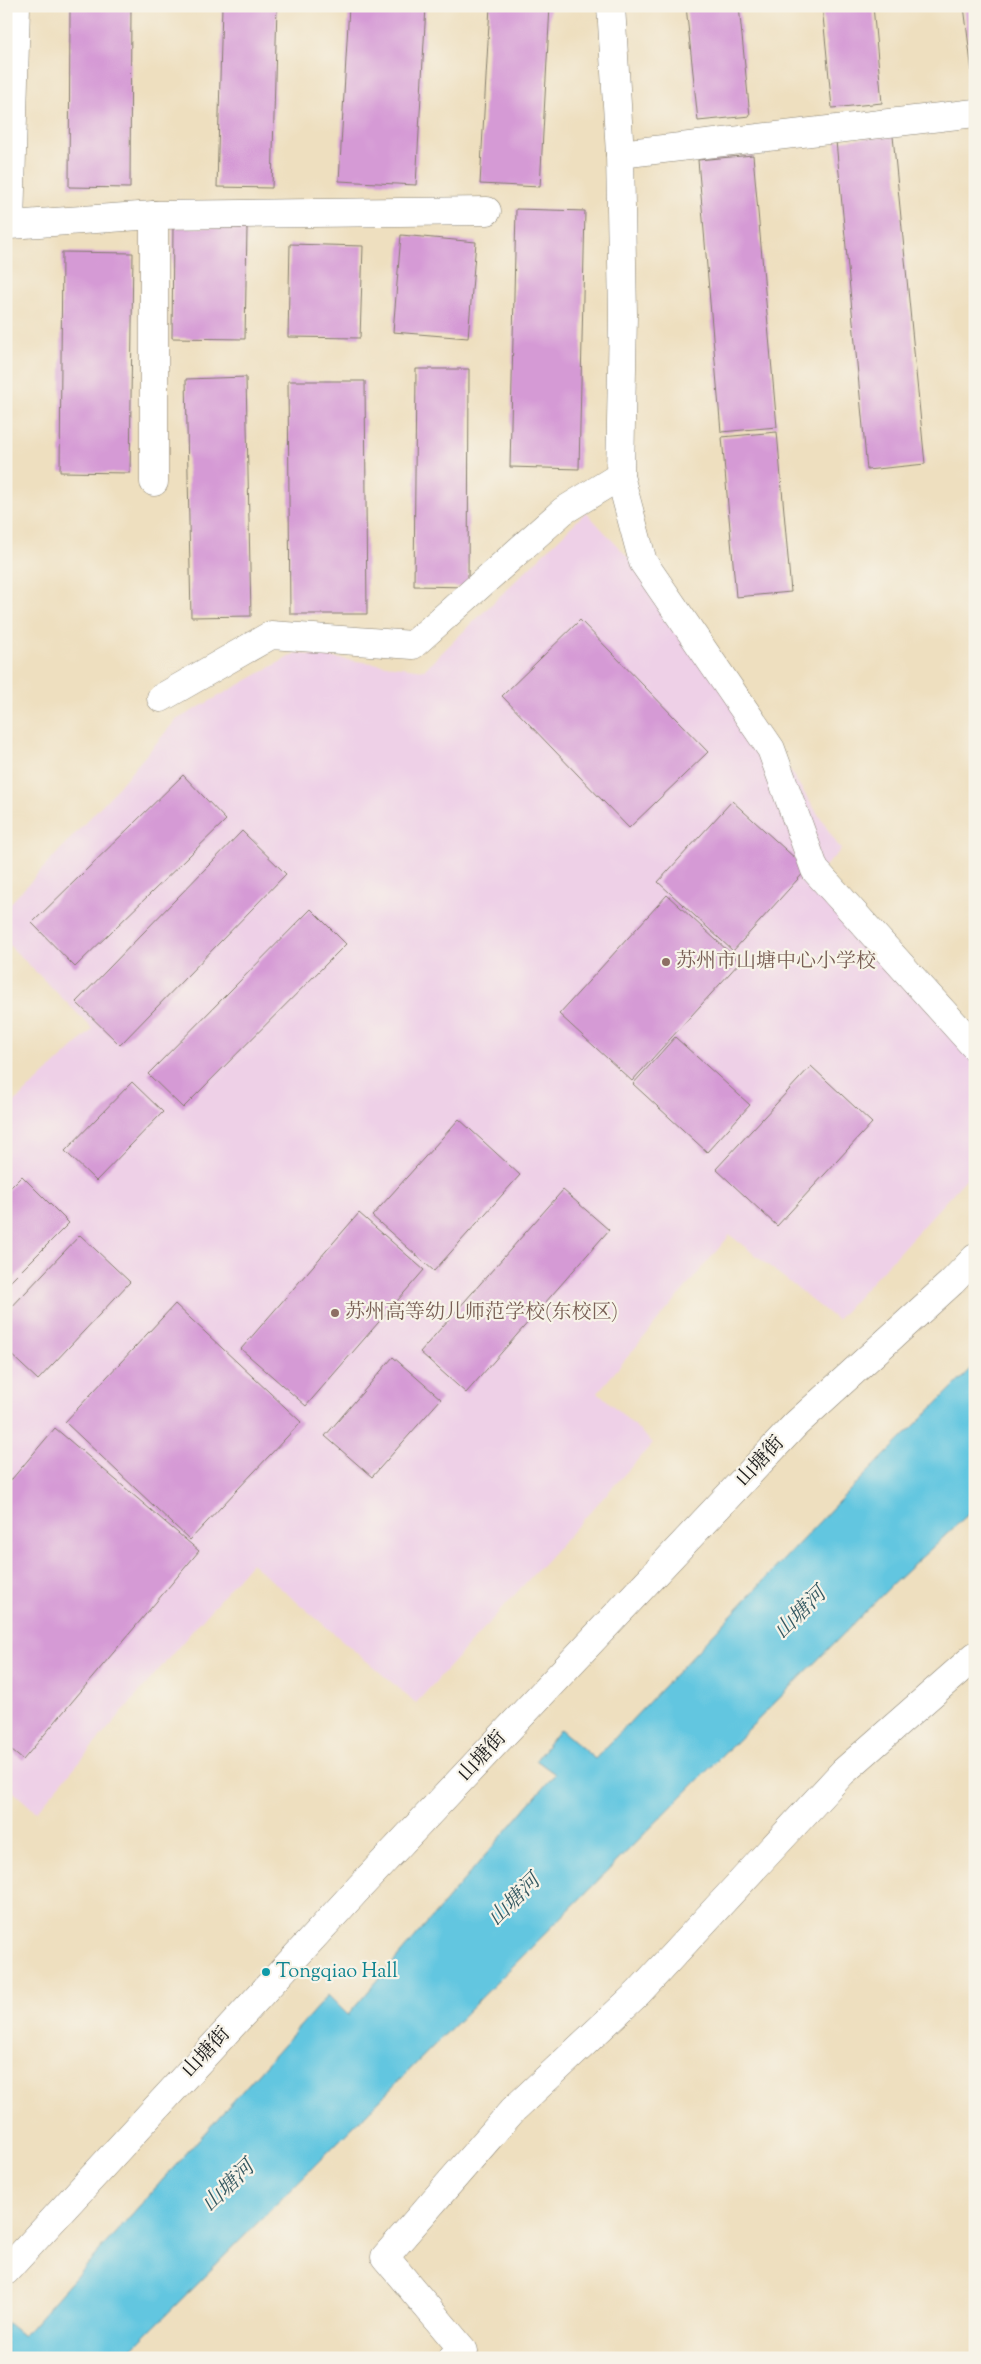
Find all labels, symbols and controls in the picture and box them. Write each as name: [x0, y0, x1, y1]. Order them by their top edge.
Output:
place label: 苏州市山塘中心小学校: [676, 948, 876, 977]
marker: 苏州市山塘中心小学校: [660, 956, 672, 968]
place label: 苏州高等幼儿师范学校(东校区): [345, 1299, 618, 1328]
marker: 苏州高等幼儿师范学校(东校区): [329, 1307, 341, 1319]
street label: 山塘街: [730, 1430, 792, 1494]
water label: 山塘河: [768, 1578, 837, 1647]
street label: 山塘街: [452, 1725, 514, 1789]
water label: 山塘河: [482, 1865, 551, 1934]
place label: Tongqiao Hall: [276, 1958, 398, 1987]
marker: Tongqiao Hall: [260, 1966, 272, 1978]
street label: 山塘街: [176, 2021, 238, 2085]
water label: 山塘河: [196, 2152, 265, 2220]

